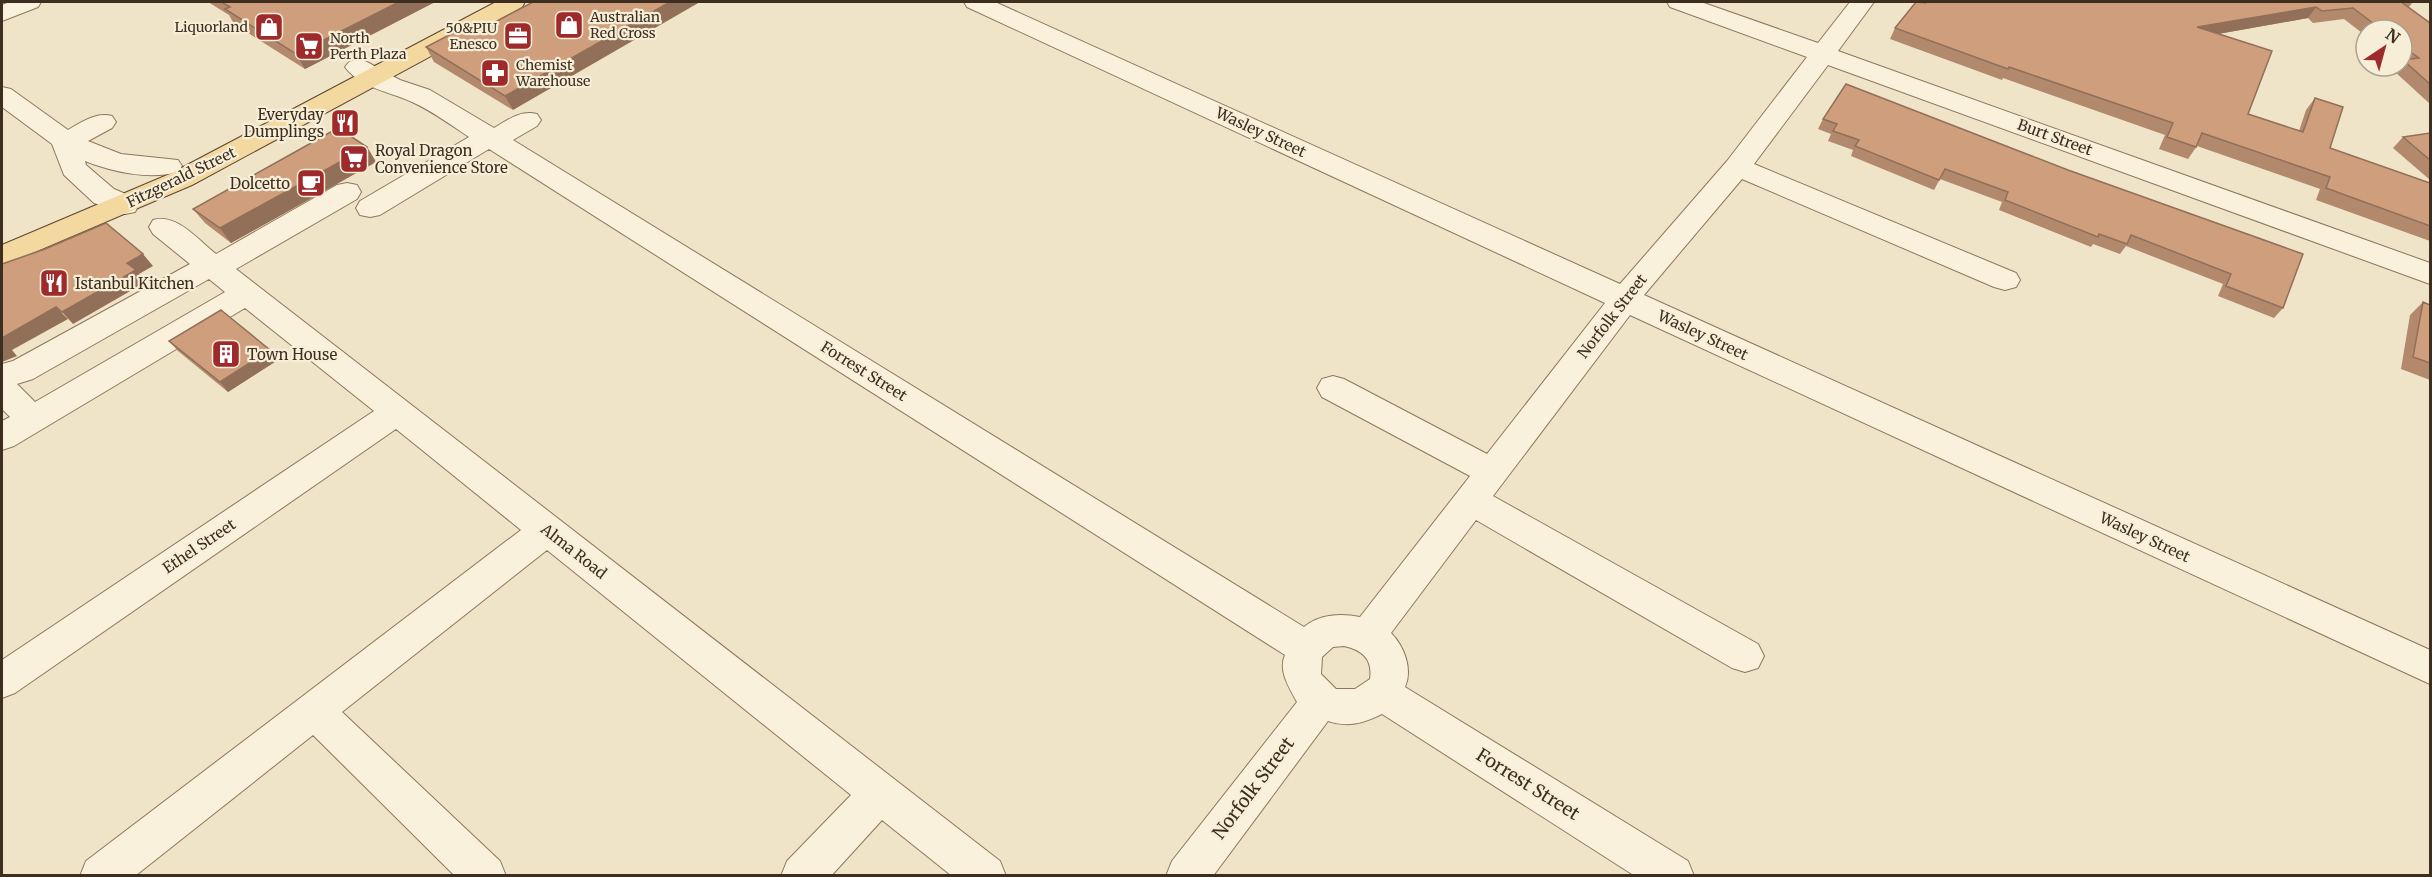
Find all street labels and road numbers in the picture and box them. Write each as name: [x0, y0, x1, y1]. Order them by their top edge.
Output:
street label: Wasley Street: [1212, 102, 1309, 161]
street label: Burt Street: [2015, 115, 2095, 159]
street label: Fitzgerald Street: [123, 142, 239, 212]
street label: Norfolk Street: [1573, 270, 1651, 362]
street label: Wasley Street: [1654, 305, 1751, 364]
street label: Forrest Street: [817, 337, 911, 405]
street label: Wasley Street: [2096, 507, 2193, 566]
street label: Ethel Street: [159, 515, 239, 577]
street label: Alma Road: [536, 519, 611, 583]
street label: Norfolk Street: [1207, 732, 1299, 844]
street label: Forrest Street: [1472, 743, 1584, 825]

